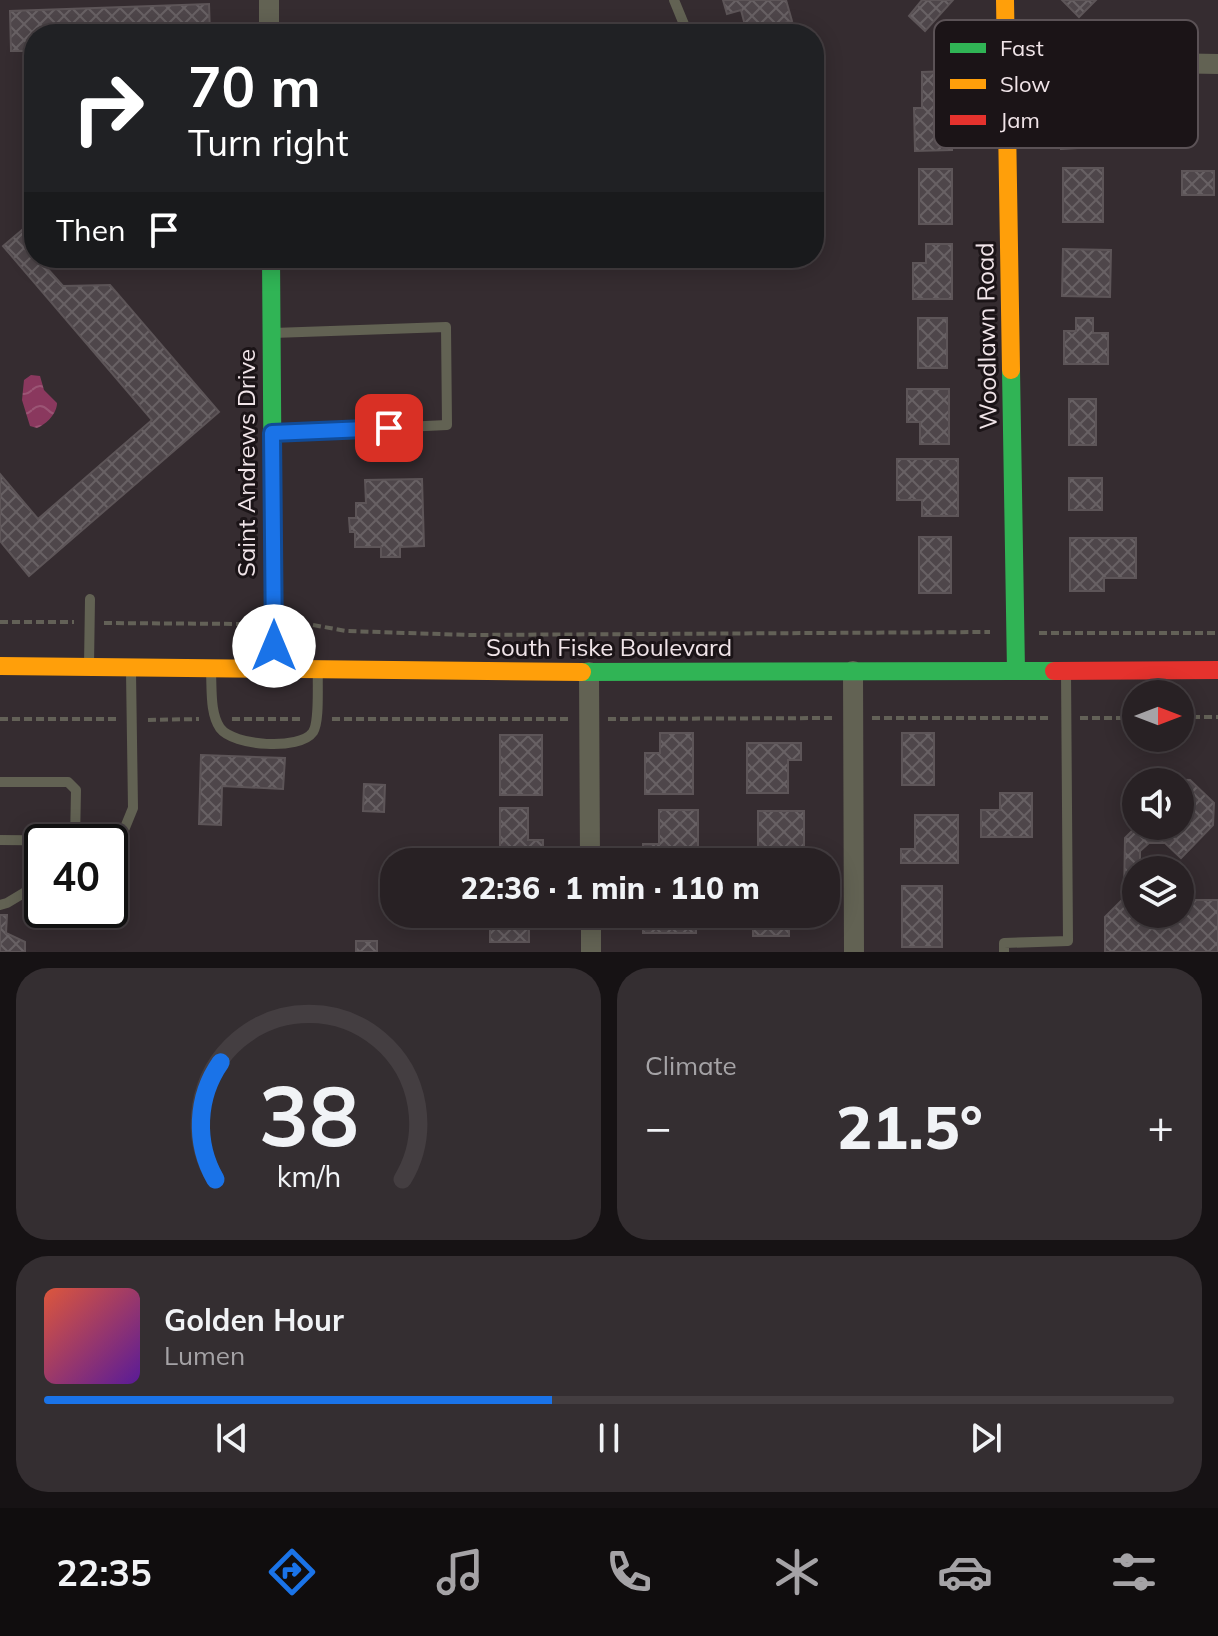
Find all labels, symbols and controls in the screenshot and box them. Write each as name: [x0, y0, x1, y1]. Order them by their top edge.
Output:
legend: [934, 20, 1198, 148]
text: Fast: [1000, 34, 1044, 62]
text: 70 m: [188, 51, 321, 121]
icon: right: [56, 56, 160, 160]
text: Slow: [1000, 70, 1050, 98]
text: Jam: [1000, 106, 1040, 134]
text: Turn right: [188, 120, 349, 165]
icon: arrive: [142, 208, 186, 252]
text: Then: [56, 211, 126, 249]
street label: Woodlawn Road: [969, 242, 1003, 430]
street label: Saint Andrews Drive: [231, 349, 261, 577]
pin: [355, 394, 423, 462]
icon: arrive: [367, 406, 411, 450]
position arrow: [232, 604, 316, 688]
street label: South Fiske Boulevard: [486, 632, 732, 662]
north arrow: [1122, 680, 1194, 752]
map controls: [1122, 680, 1194, 928]
button: sound: [1122, 768, 1194, 840]
speed limit sign: 40: [24, 824, 128, 928]
button: layers: [1122, 856, 1194, 928]
text: 22:36 · 1 min · 110 m: [460, 869, 760, 907]
text: Climate: [645, 1049, 737, 1082]
text: 38: [259, 1062, 358, 1167]
text: 21.5°: [836, 1089, 983, 1164]
text: −: [645, 1099, 671, 1154]
text: +: [1148, 1099, 1174, 1154]
text: km/h: [276, 1158, 341, 1194]
text: Golden Hour: [164, 1301, 344, 1339]
text: Lumen: [164, 1339, 245, 1372]
icon: previous: [210, 1416, 254, 1460]
icon: pause: [587, 1416, 631, 1460]
icon: next: [964, 1416, 1008, 1460]
icon: directions: [264, 1544, 320, 1600]
icon: music: [432, 1544, 488, 1600]
icon: phone: [601, 1544, 657, 1600]
icon: climate: [769, 1544, 825, 1600]
icon: car: [937, 1544, 993, 1600]
icon: filters: [1106, 1544, 1162, 1600]
text: 22:35: [56, 1550, 152, 1595]

